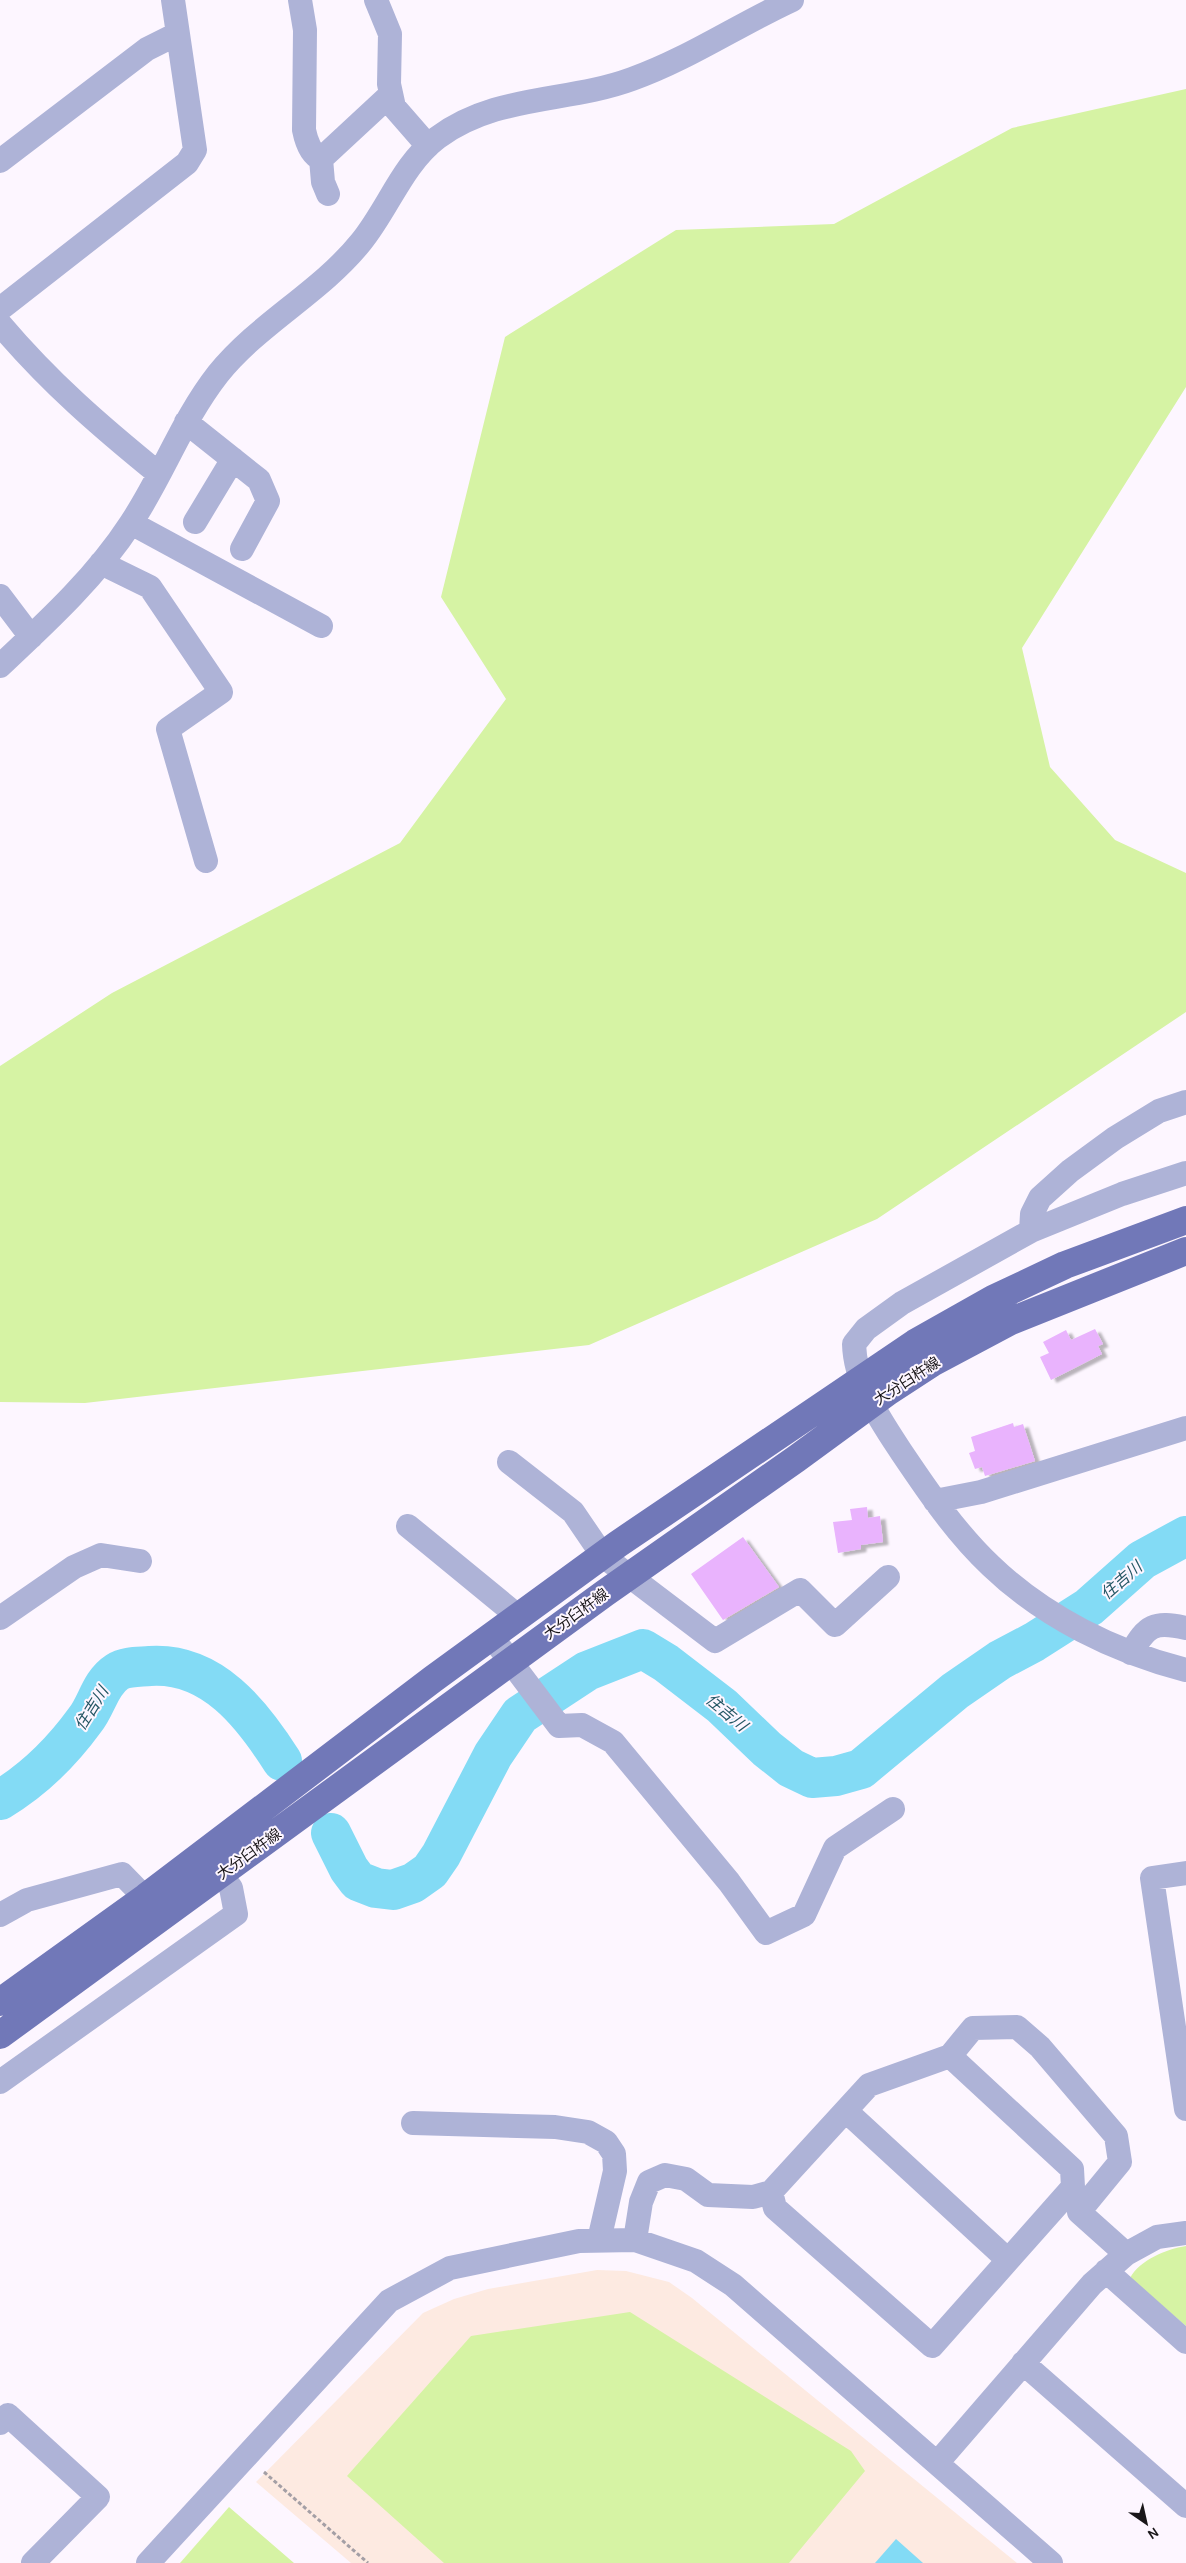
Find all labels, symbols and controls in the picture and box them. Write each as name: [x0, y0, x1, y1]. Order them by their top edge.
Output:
street label: 大分臼杵線: [871, 1353, 943, 1409]
water label: 住吉川: [1097, 1556, 1147, 1603]
street label: 大分臼杵線: [540, 1585, 612, 1643]
water label: 住吉川: [71, 1681, 113, 1734]
water label: 住吉川: [702, 1690, 753, 1736]
street label: 大分臼杵線: [213, 1825, 285, 1883]
north arrow: [1121, 2498, 1171, 2548]
text: N: [1144, 2524, 1162, 2543]

